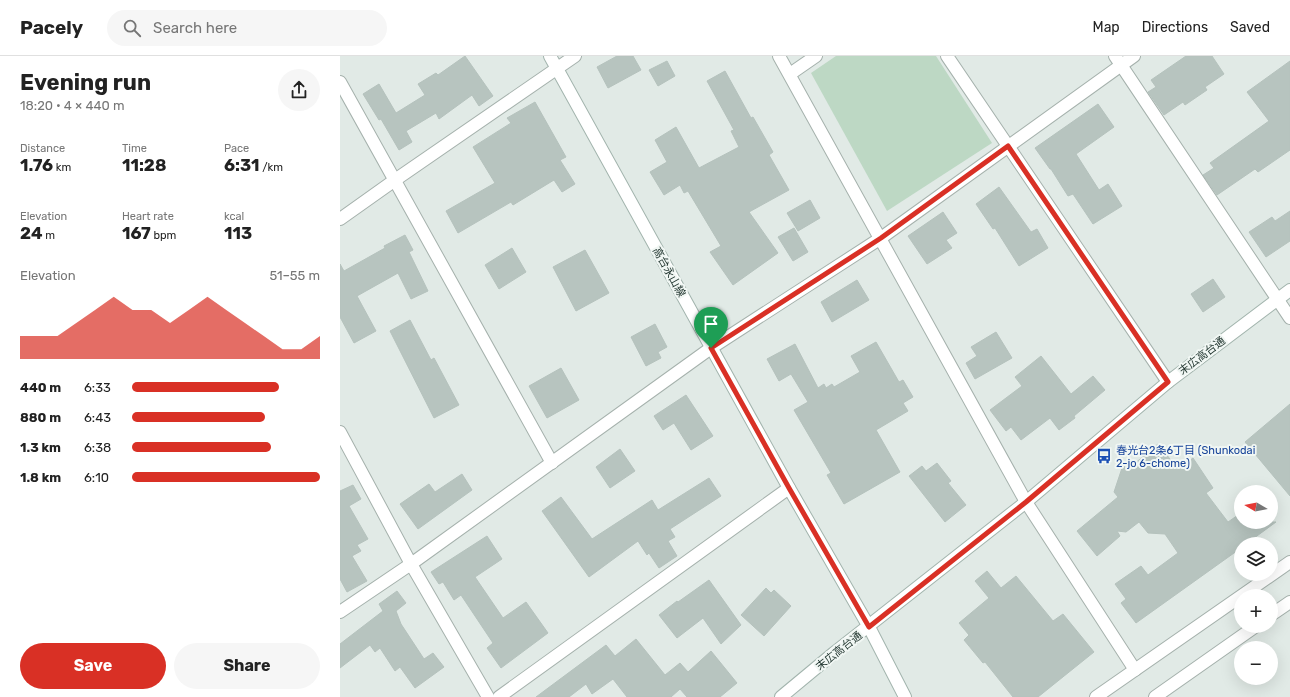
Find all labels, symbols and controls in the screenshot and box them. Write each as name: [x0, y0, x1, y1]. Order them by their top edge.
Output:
search box: [107, 10, 387, 46]
text: Pacely: [20, 16, 83, 39]
icon: search: [121, 17, 143, 39]
text: Search here: [153, 19, 237, 37]
text: Map: [1093, 19, 1120, 36]
text: Directions: [1142, 19, 1208, 36]
text: Saved: [1230, 19, 1270, 36]
text: Evening run: [20, 69, 151, 96]
button: share: [278, 69, 320, 111]
text: 18:20 · 4 × 440 m: [20, 98, 125, 113]
text: Distance: [20, 142, 65, 155]
text: Time: [122, 142, 147, 155]
text: Pace: [224, 142, 249, 155]
text: 1.76: [20, 155, 53, 175]
text: 11:28: [122, 155, 166, 175]
text: 6:31: [224, 155, 259, 175]
text: km: [53, 161, 71, 174]
text: /km: [259, 161, 283, 174]
text: Elevation: [20, 210, 67, 223]
text: Heart rate: [122, 210, 174, 223]
text: kcal: [224, 210, 244, 223]
text: 24: [20, 223, 43, 243]
text: 167: [122, 223, 151, 243]
text: 113: [224, 223, 252, 243]
text: m: [43, 229, 55, 242]
text: bpm: [151, 229, 176, 242]
street label: 高台永山線: [650, 245, 688, 299]
text: Elevation: [20, 268, 76, 283]
text: 51–55 m: [269, 268, 320, 283]
pin: [694, 307, 728, 348]
icon: arrive: [700, 313, 722, 335]
street label: 末広高台通: [1176, 334, 1228, 378]
text: 440 m: [20, 380, 61, 395]
text: 6:33: [84, 380, 111, 395]
text: 880 m: [20, 410, 61, 425]
text: 6:43: [84, 410, 111, 425]
text: 1.3 km: [20, 440, 61, 455]
text: 6:38: [84, 440, 111, 455]
place label: 春光台2条6丁目 (Shunkodai 2-jo 6-chome): [1116, 444, 1255, 470]
bus stop icon: 春光台2条6丁目 (Shunkodai 2-jo 6-chome): [1095, 447, 1113, 465]
text: 1.8 km: [20, 470, 61, 485]
text: 6:10: [84, 470, 109, 485]
north arrow: [1234, 485, 1278, 529]
map controls: [1234, 485, 1278, 685]
button: layers: [1234, 537, 1278, 581]
button: +: [1234, 589, 1278, 633]
street label: 末広高台通: [813, 629, 865, 673]
button: −: [1234, 641, 1278, 685]
button: Save: [20, 643, 166, 689]
button: Share: [174, 643, 320, 689]

